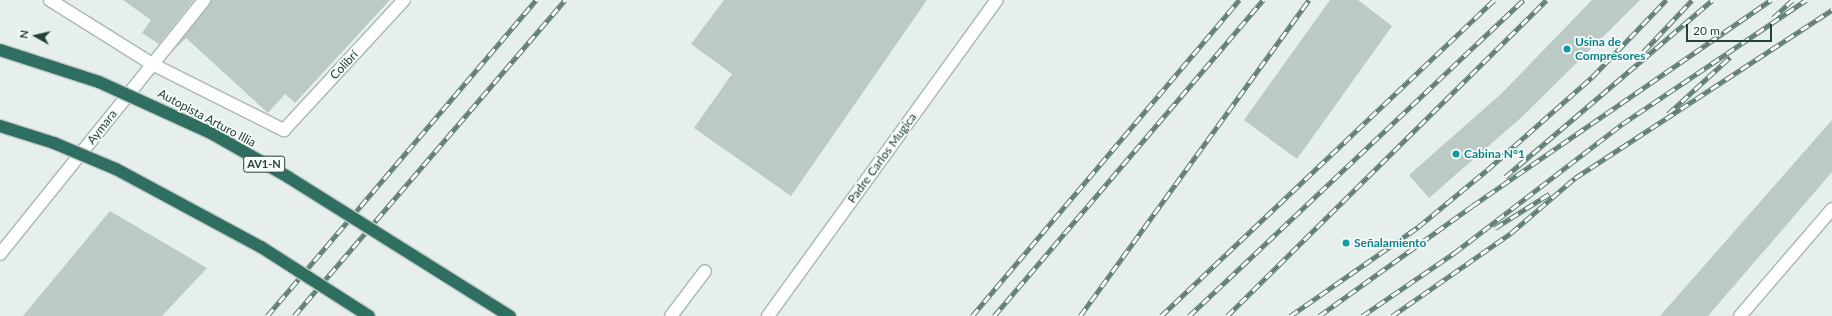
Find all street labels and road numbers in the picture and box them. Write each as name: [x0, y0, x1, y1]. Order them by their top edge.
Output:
street label: Colibrí: [327, 48, 361, 82]
street label: Autopista Arturo Illia: [155, 86, 259, 150]
street label: Aymara: [84, 107, 120, 147]
street label: Padre Carlos Mugica: [844, 110, 920, 206]
road number: AV1-N: [243, 155, 285, 173]

